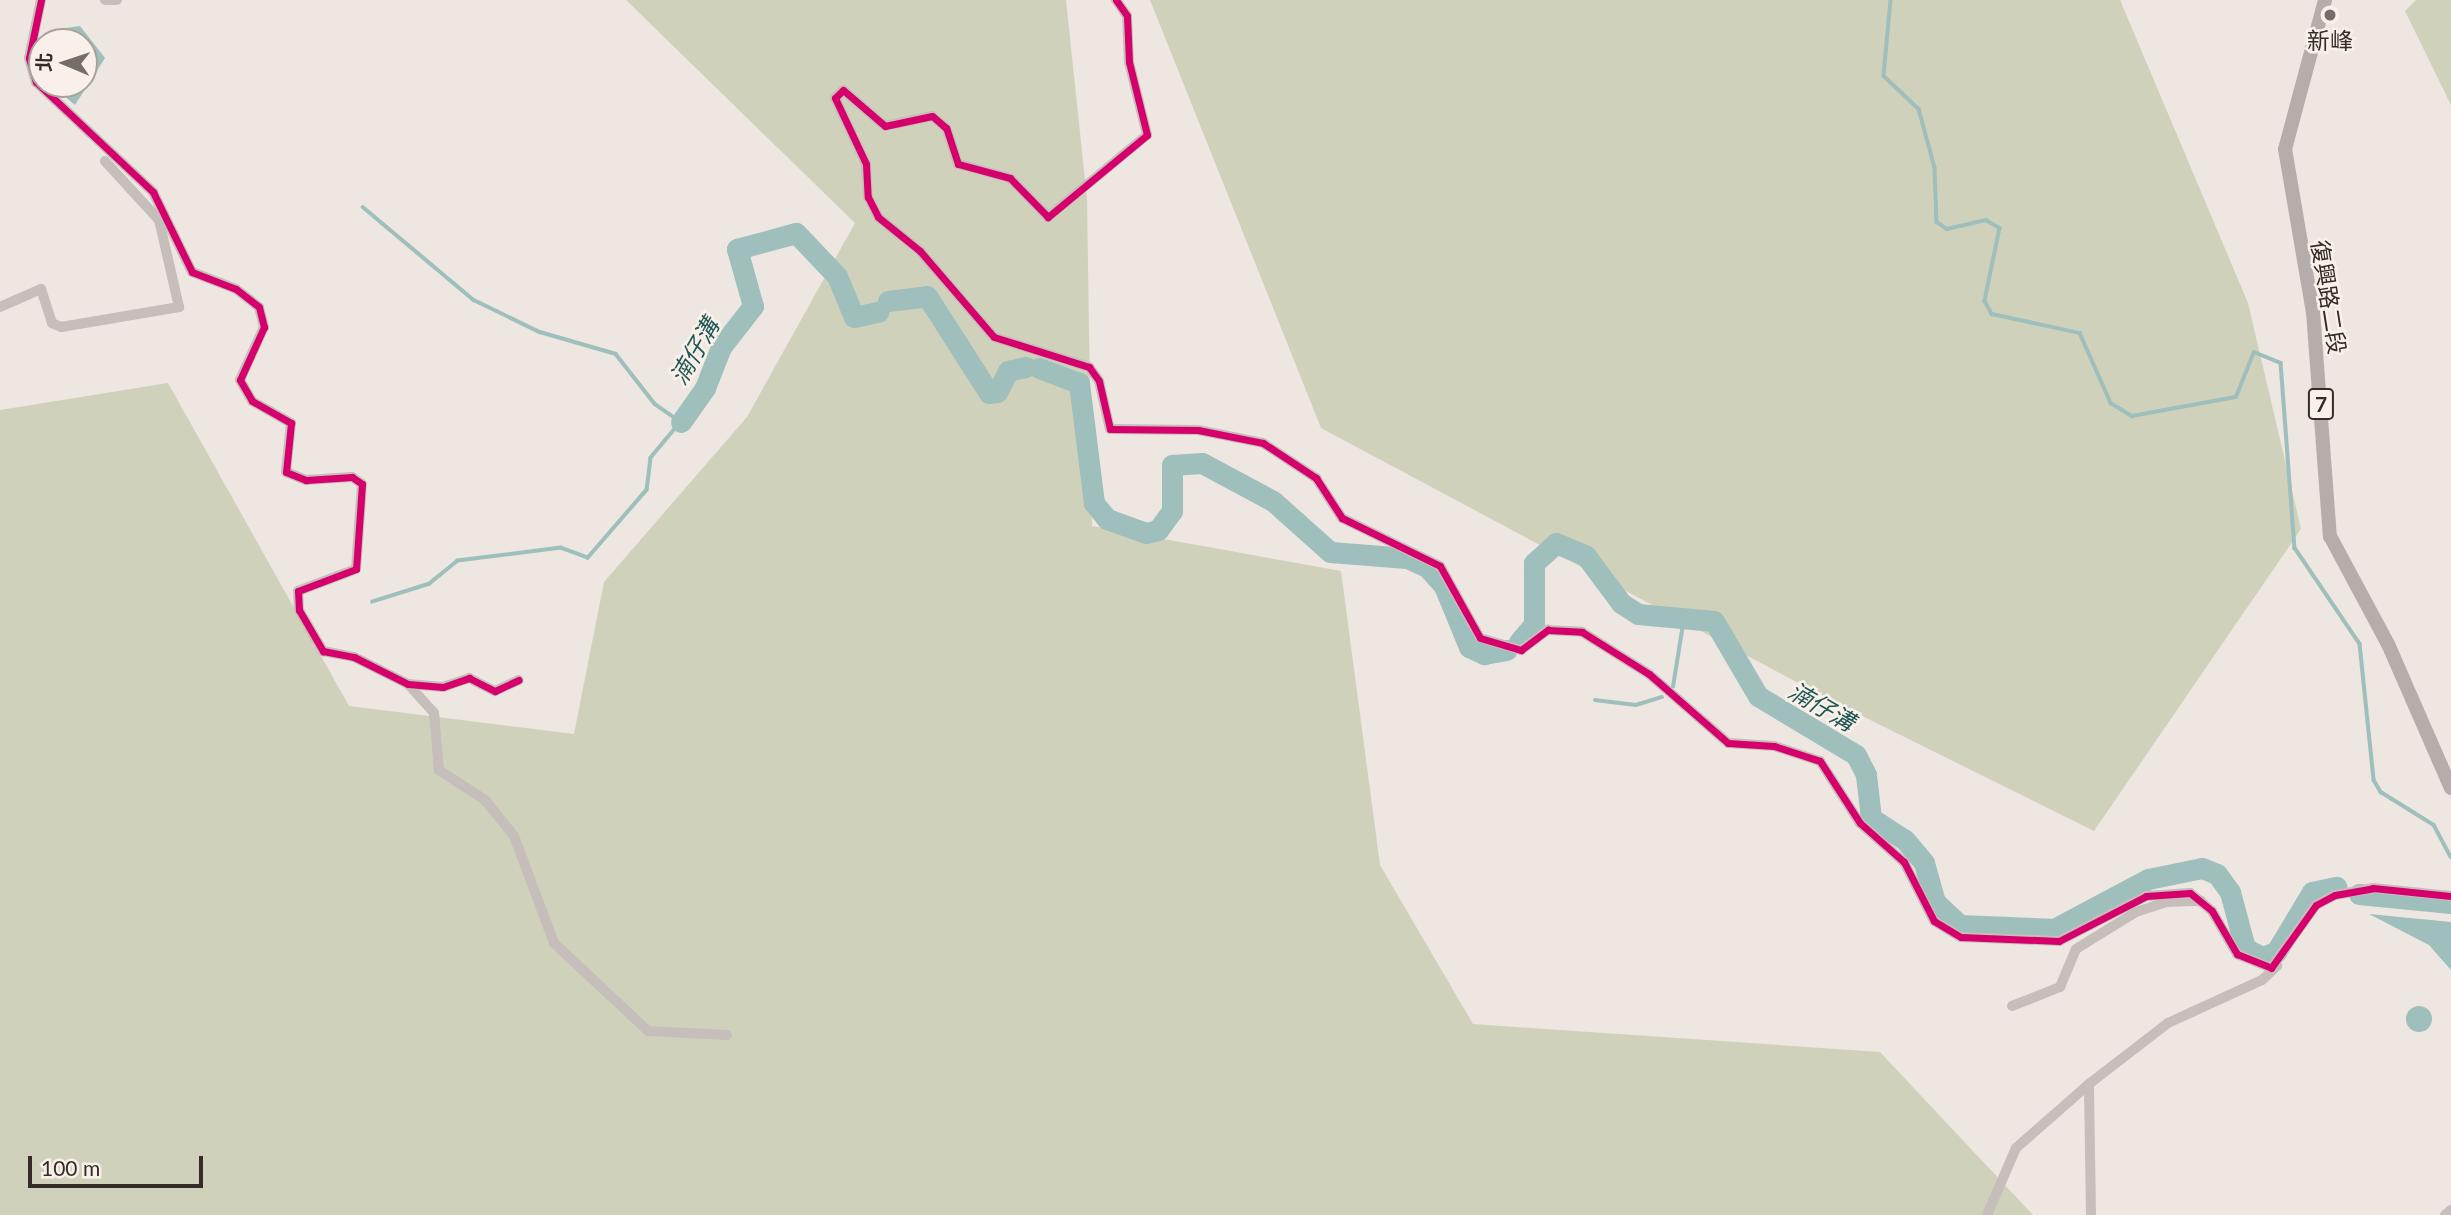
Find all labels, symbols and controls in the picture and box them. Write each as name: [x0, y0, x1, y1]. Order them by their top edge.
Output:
marker: 新峰: [2322, 7, 2338, 23]
place label: 新峰: [2307, 26, 2353, 54]
north arrow: [28, 28, 98, 98]
text: 北: [32, 52, 55, 72]
street label: 復興路二段: [2306, 238, 2352, 356]
water label: 湳仔溝: [664, 313, 724, 389]
road number: 7: [2307, 386, 2335, 422]
water label: 湳仔溝: [1784, 676, 1860, 736]
scale bar: [32, 1142, 206, 1186]
text: 100 m: [41, 1155, 100, 1180]

